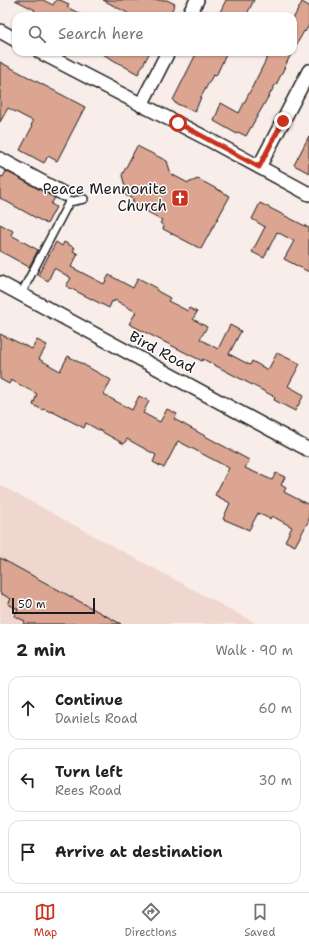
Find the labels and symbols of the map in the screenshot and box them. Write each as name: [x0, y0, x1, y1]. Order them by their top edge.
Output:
route end: [274, 112, 292, 130]
route start: [169, 114, 187, 132]
place label: Peace Mennonite Church: [43, 179, 167, 216]
church icon: Peace Mennonite Church: [170, 188, 190, 208]
street label: Bird Road: [126, 326, 199, 378]
scale bar: [12, 596, 95, 615]

